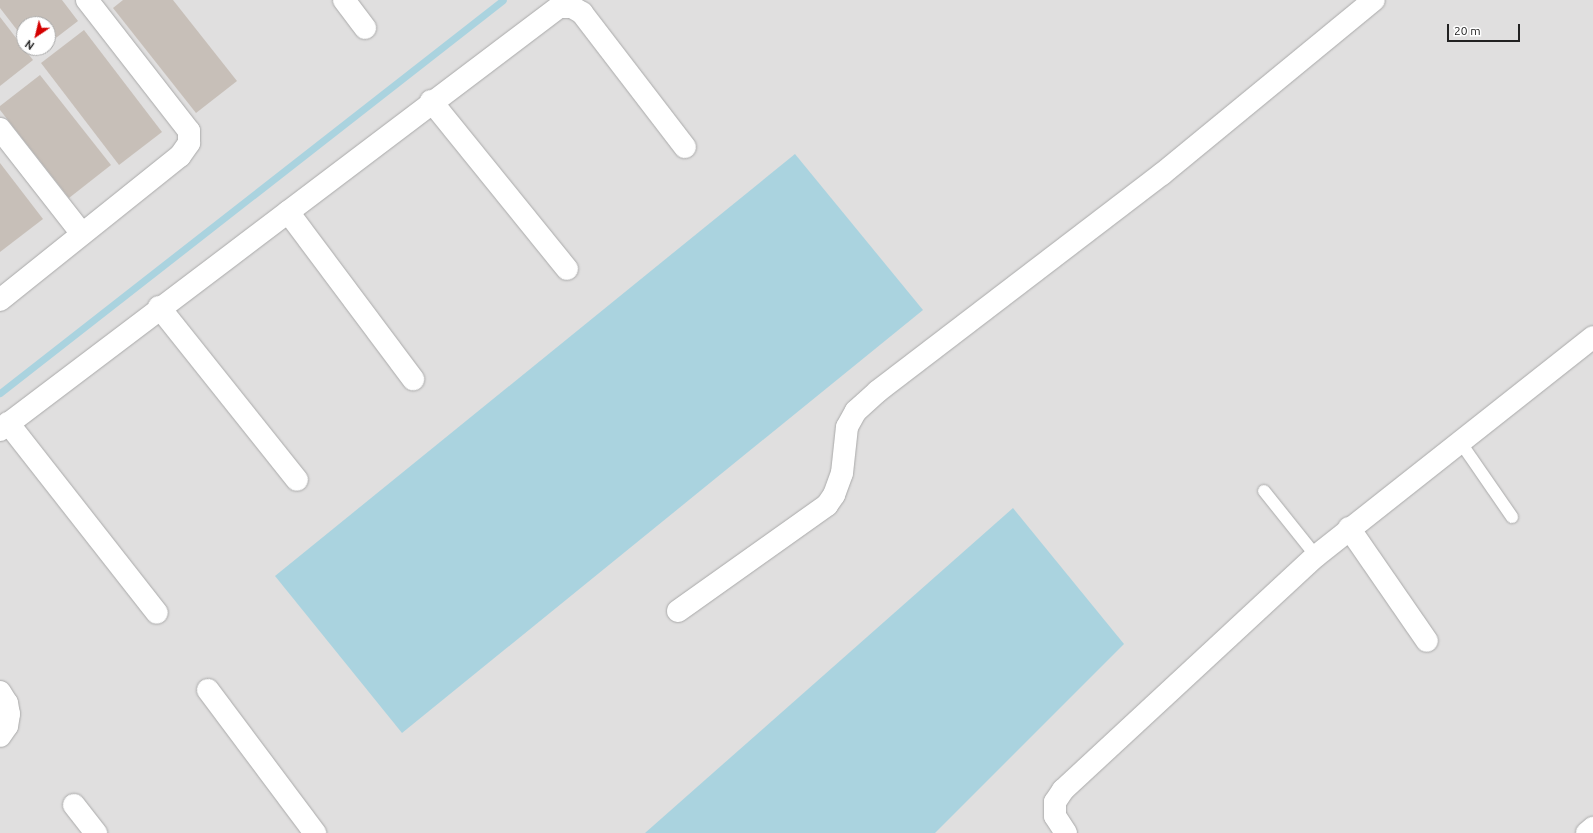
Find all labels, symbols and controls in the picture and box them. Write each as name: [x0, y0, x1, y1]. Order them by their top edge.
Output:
north arrow: [16, 16, 56, 56]
scale bar: [1449, 16, 1522, 42]
text: 20 m: [1454, 24, 1481, 37]
text: N: [23, 38, 36, 52]

